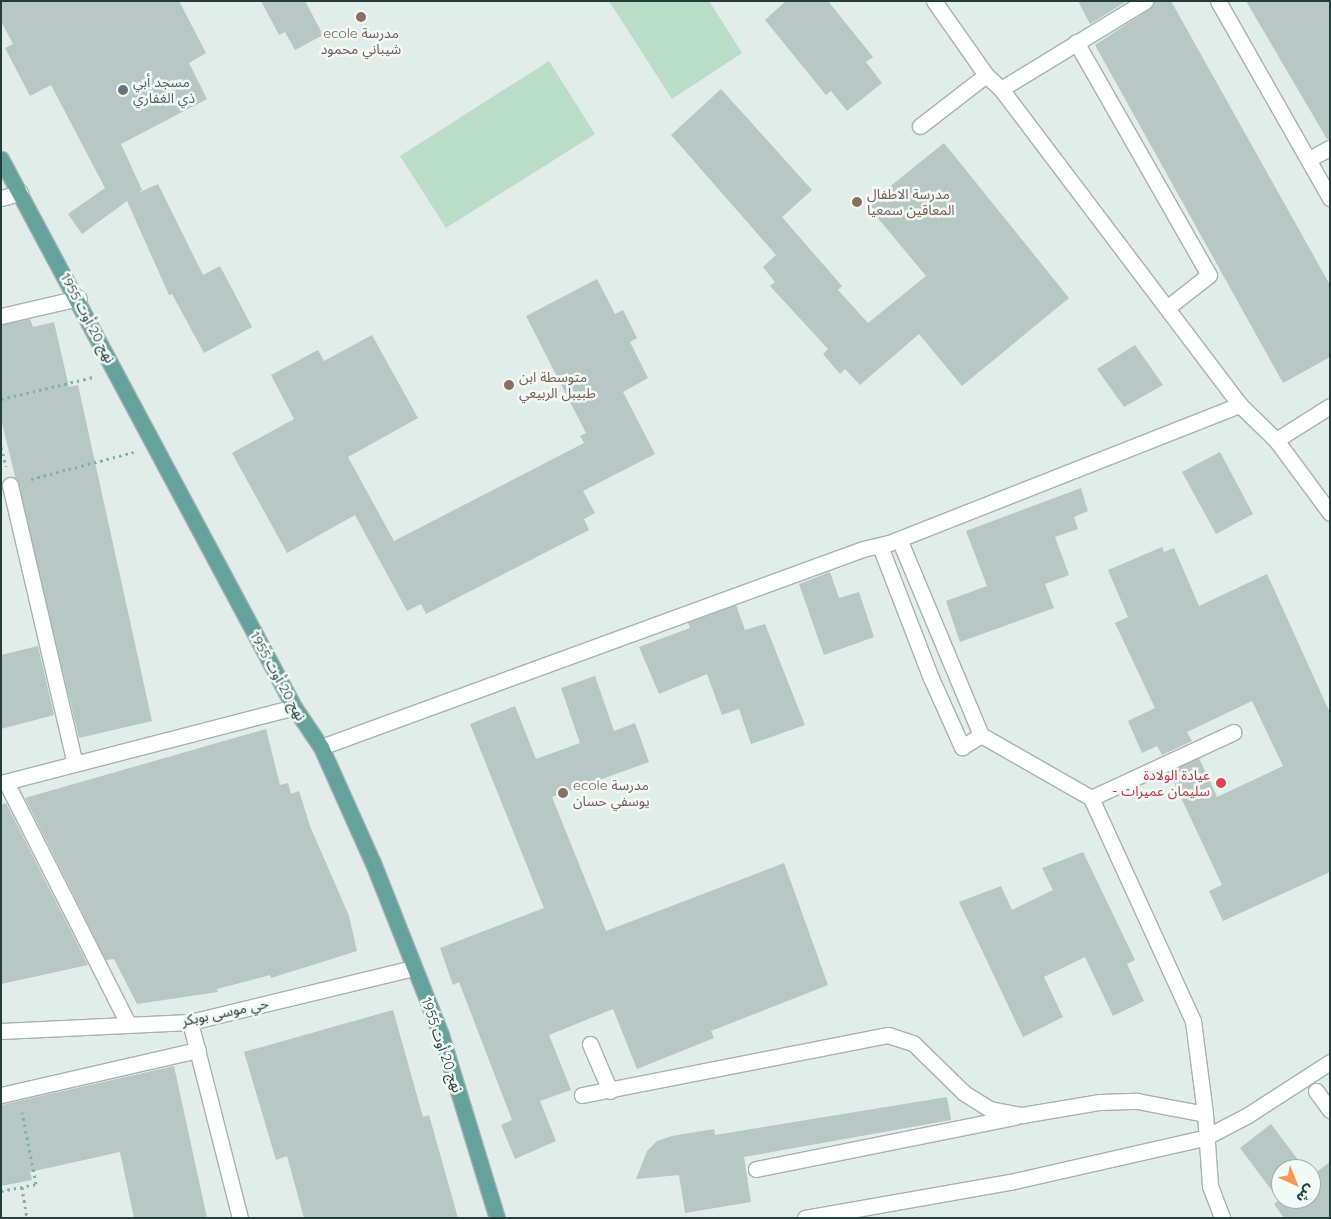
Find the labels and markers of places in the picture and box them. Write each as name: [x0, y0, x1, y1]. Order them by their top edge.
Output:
marker: ecole مدرسة شيباني محمود: [355, 11, 367, 23]
place label: ecole مدرسة شيباني محمود: [321, 25, 401, 58]
place label: مسجد أبي ذي الغفاري: [133, 74, 195, 106]
marker: مسجد أبي ذي الغفاري: [117, 84, 129, 96]
place label: مدرسة الاطفال المعاقين سمعيا: [867, 186, 955, 218]
marker: مدرسة الاطفال المعاقين سمعيا: [851, 196, 863, 208]
place label: متوسطة ابن طبيبل الربيعي: [519, 369, 596, 402]
marker: متوسطة ابن طبيبل الربيعي: [503, 379, 515, 391]
place label: عيادة الولادة - سليمان عميرات: [1112, 767, 1210, 800]
marker: عيادة الولادة - سليمان عميرات: [1214, 776, 1228, 790]
place label: ecole مدرسة يوسفي حسان: [573, 777, 650, 810]
marker: ecole مدرسة يوسفي حسان: [557, 787, 569, 799]

